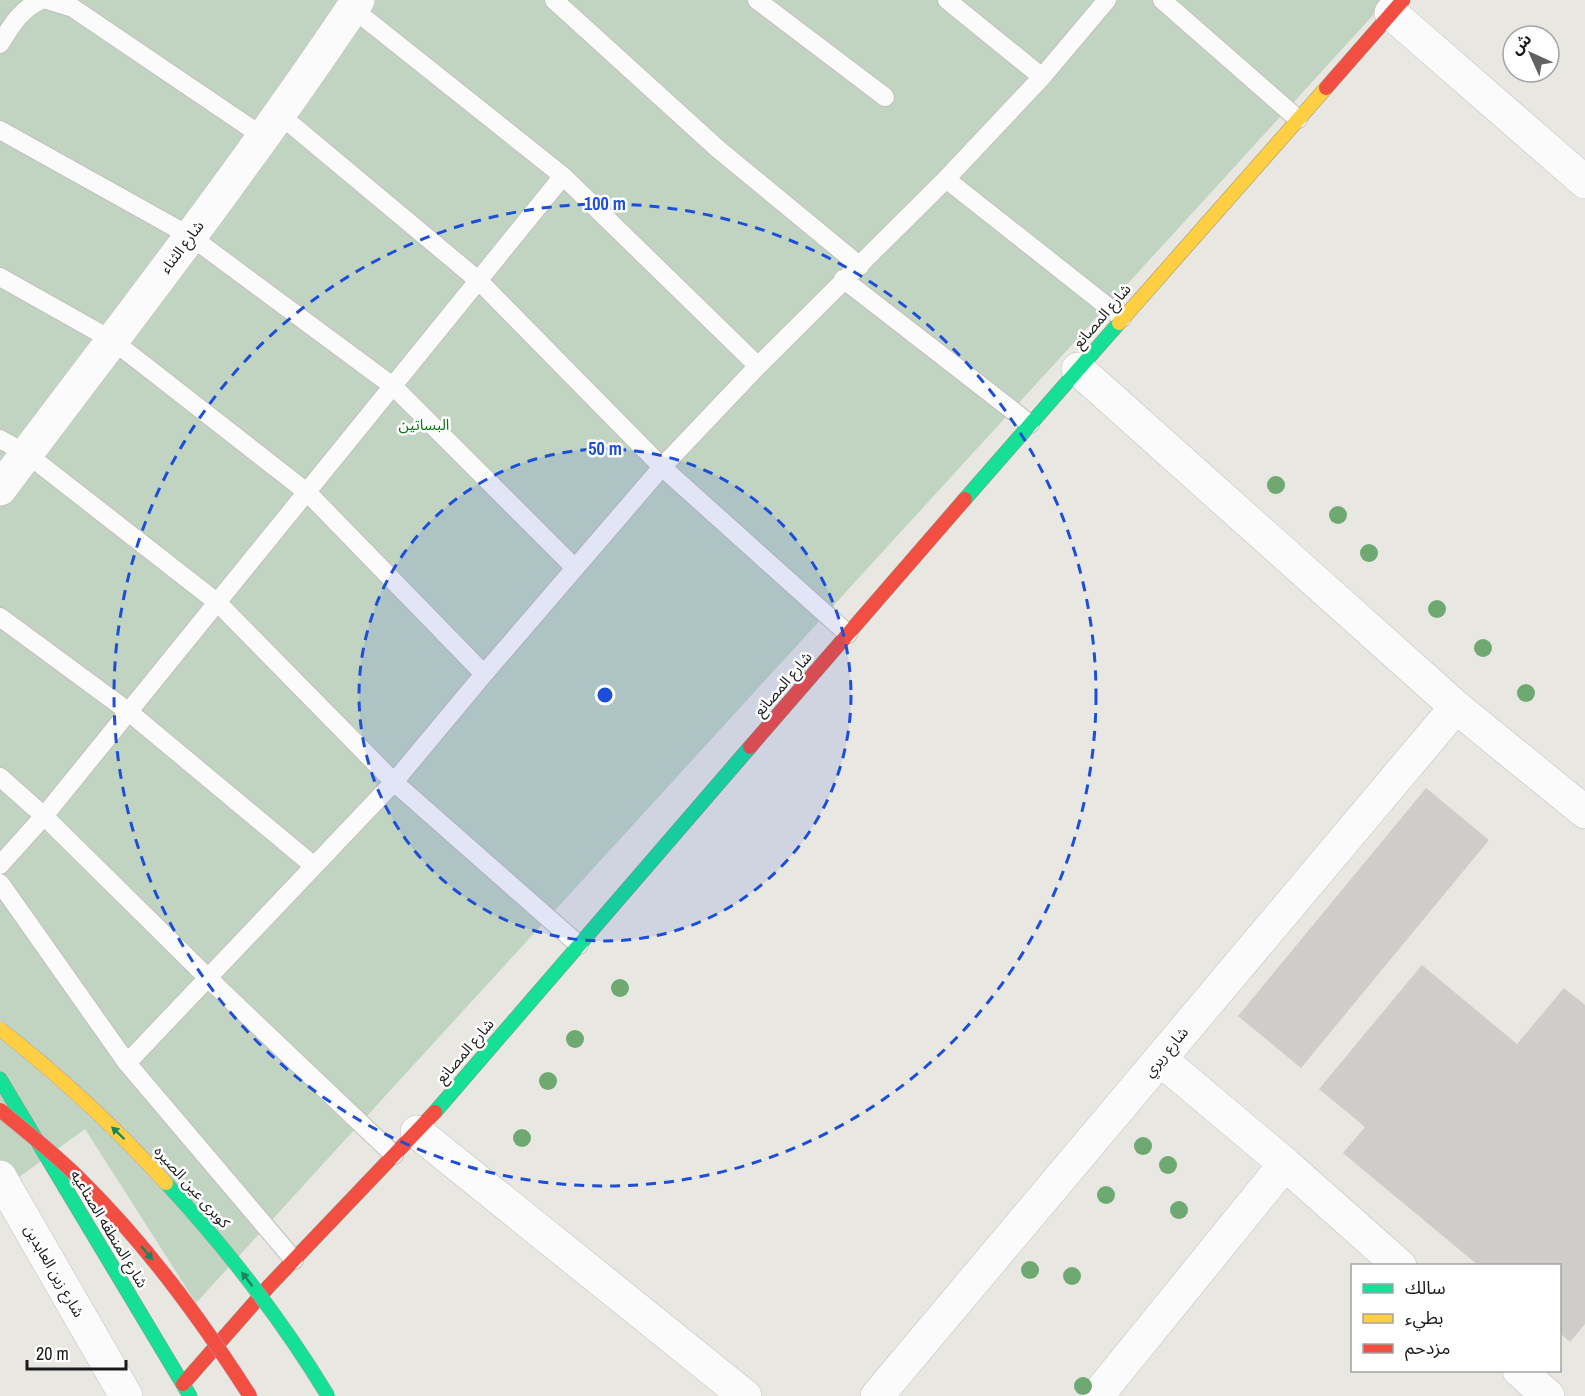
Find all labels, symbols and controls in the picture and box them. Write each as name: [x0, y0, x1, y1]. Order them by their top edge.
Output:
north arrow: [1501, 24, 1561, 84]
text: ش: [1505, 28, 1536, 59]
text: 100 m: [584, 191, 626, 216]
street label: شارع الثناء: [155, 216, 210, 279]
street label: شارع المصانع: [1068, 279, 1137, 354]
park label: البساتين: [399, 414, 449, 435]
text: 50 m: [588, 436, 622, 461]
street label: شارع المصانع: [749, 647, 818, 722]
centre of rings: [595, 685, 615, 705]
street label: شارع المصانع: [431, 1014, 500, 1089]
street label: شارع ريري: [1138, 1022, 1194, 1083]
one-way arrow: [112, 1126, 126, 1140]
street label: كوبرى عين الصيره: [150, 1141, 236, 1233]
street label: شارع المنطقه الصناعيه: [64, 1166, 153, 1293]
street label: شارع زين العابدين: [18, 1221, 90, 1322]
one-way arrow: [140, 1245, 153, 1260]
legend: [1351, 1264, 1561, 1372]
one-way arrow: [241, 1272, 253, 1287]
text: سالك: [1405, 1275, 1446, 1300]
text: بطيء: [1405, 1305, 1443, 1331]
scale bar: [27, 1333, 126, 1371]
text: مزدحم: [1405, 1335, 1450, 1361]
text: 20 m: [36, 1341, 69, 1366]

